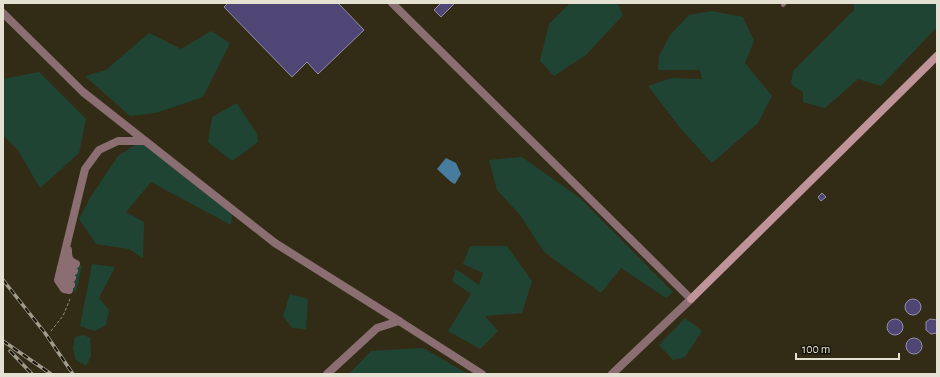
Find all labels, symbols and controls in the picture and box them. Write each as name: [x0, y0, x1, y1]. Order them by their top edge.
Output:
scale bar: [796, 335, 899, 361]
text: 100 m: [802, 343, 830, 355]

